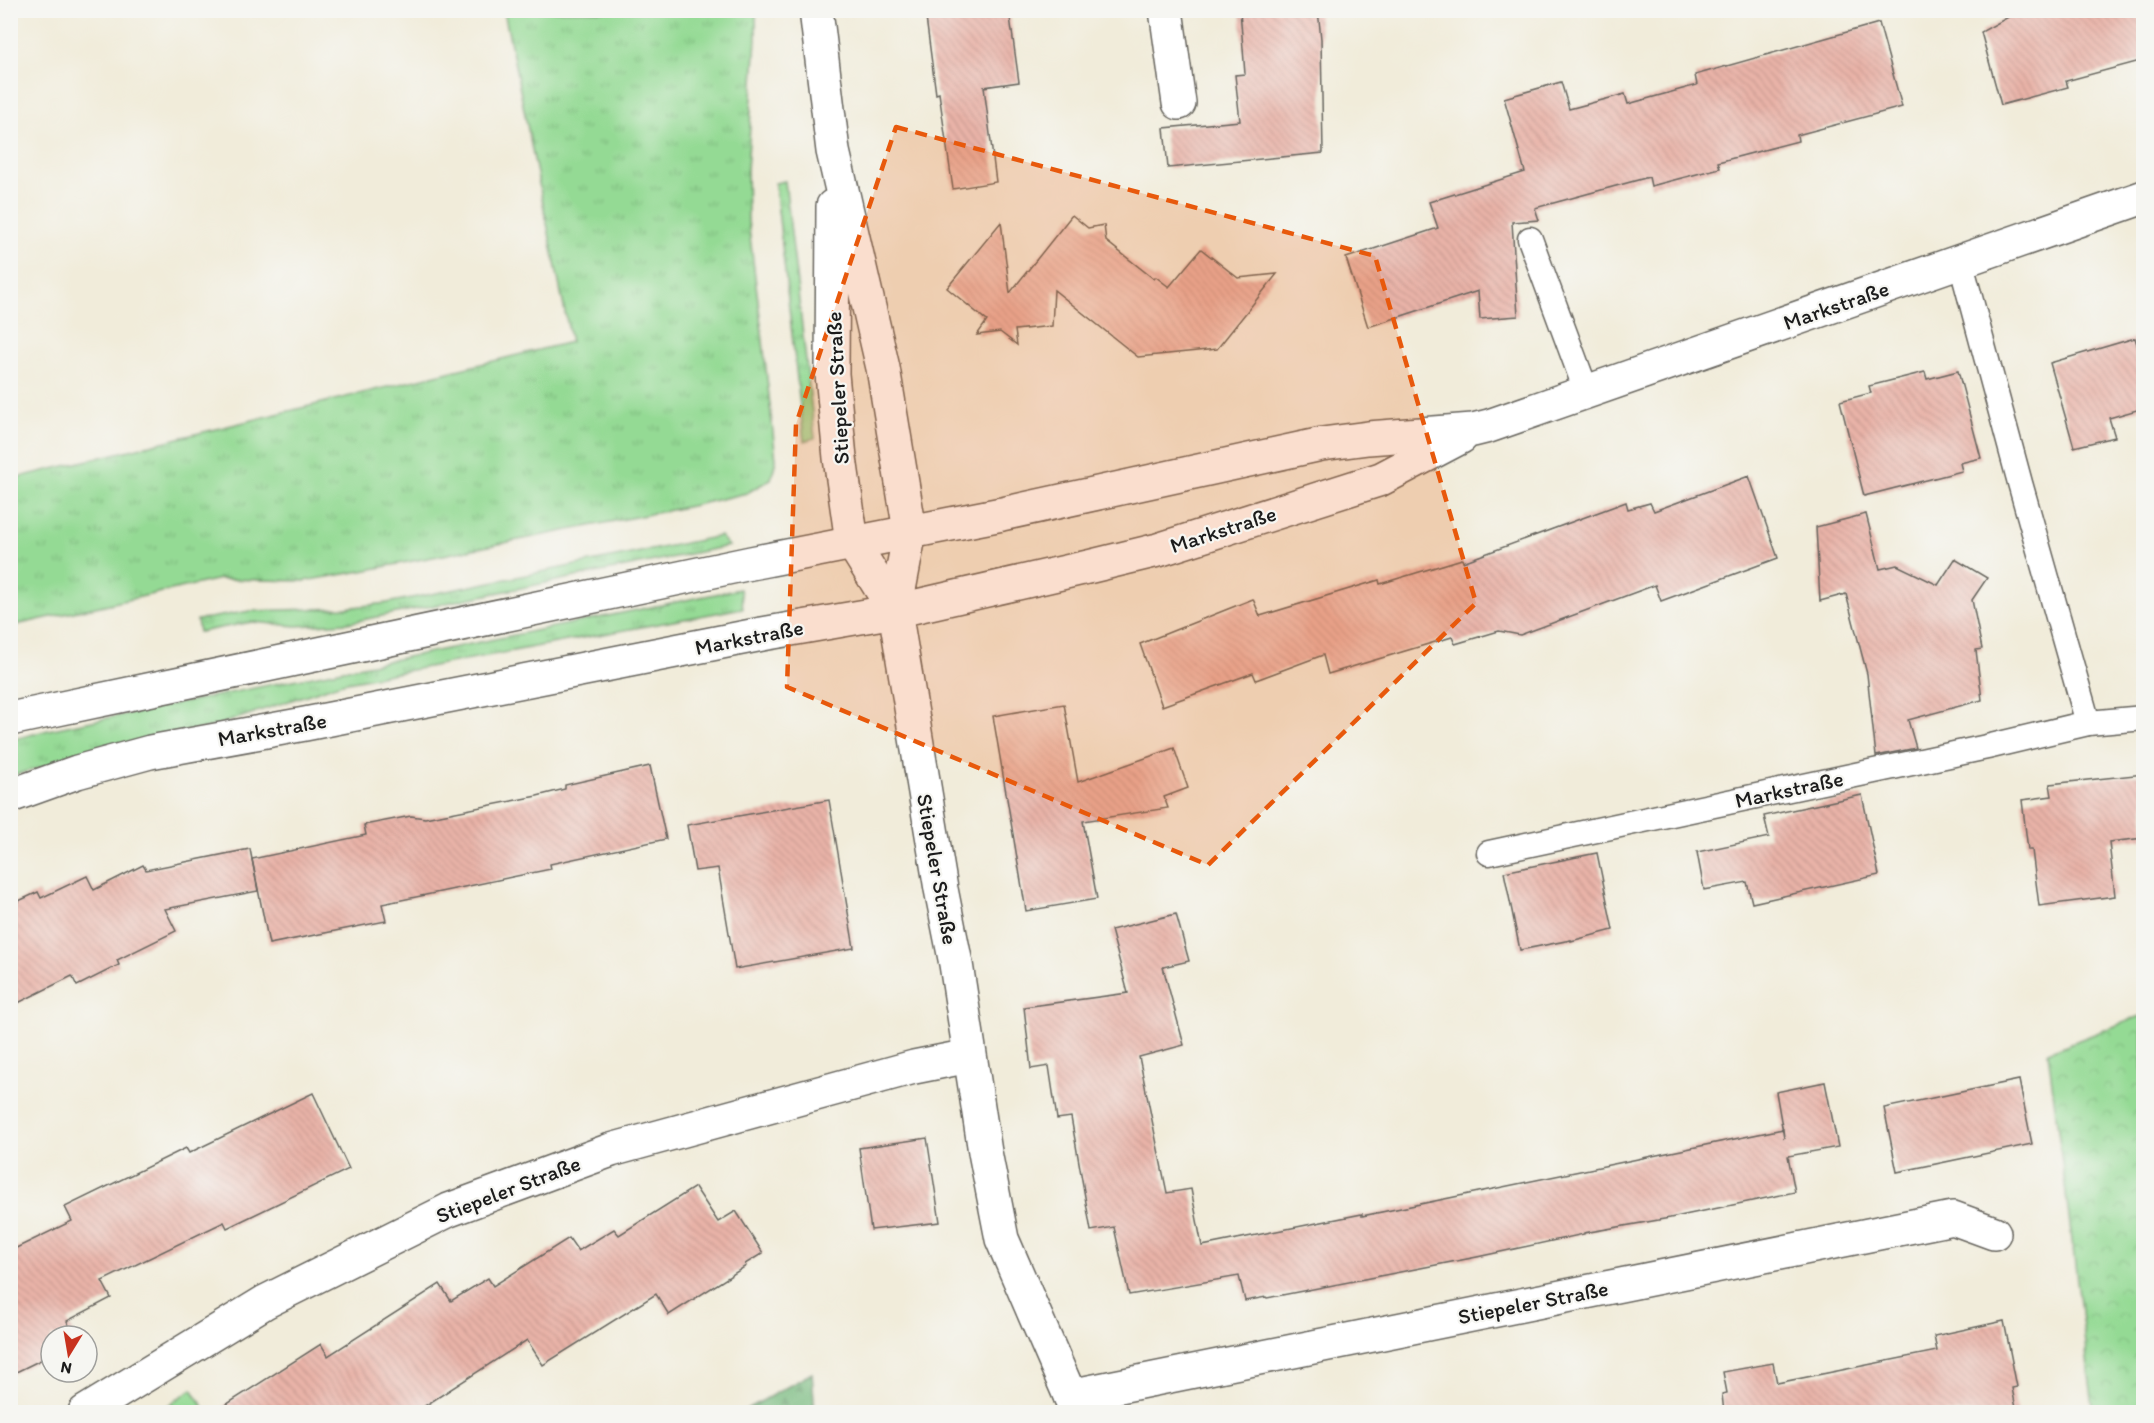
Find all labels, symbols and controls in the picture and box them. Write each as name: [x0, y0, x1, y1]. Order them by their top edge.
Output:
street label: Markstraße: [1780, 275, 1893, 336]
street label: Stiepeler Straße: [820, 311, 855, 465]
street label: Markstraße: [1167, 500, 1280, 559]
street label: Markstraße: [692, 614, 806, 661]
street label: Markstraße: [216, 707, 329, 752]
street label: Markstraße: [1732, 765, 1846, 814]
street label: Stiepeler Straße: [911, 791, 964, 947]
street label: Stiepeler Straße: [432, 1149, 584, 1229]
street label: Stiepeler Straße: [1456, 1275, 1611, 1330]
north arrow: [39, 1324, 99, 1384]
text: N: [59, 1358, 73, 1379]

